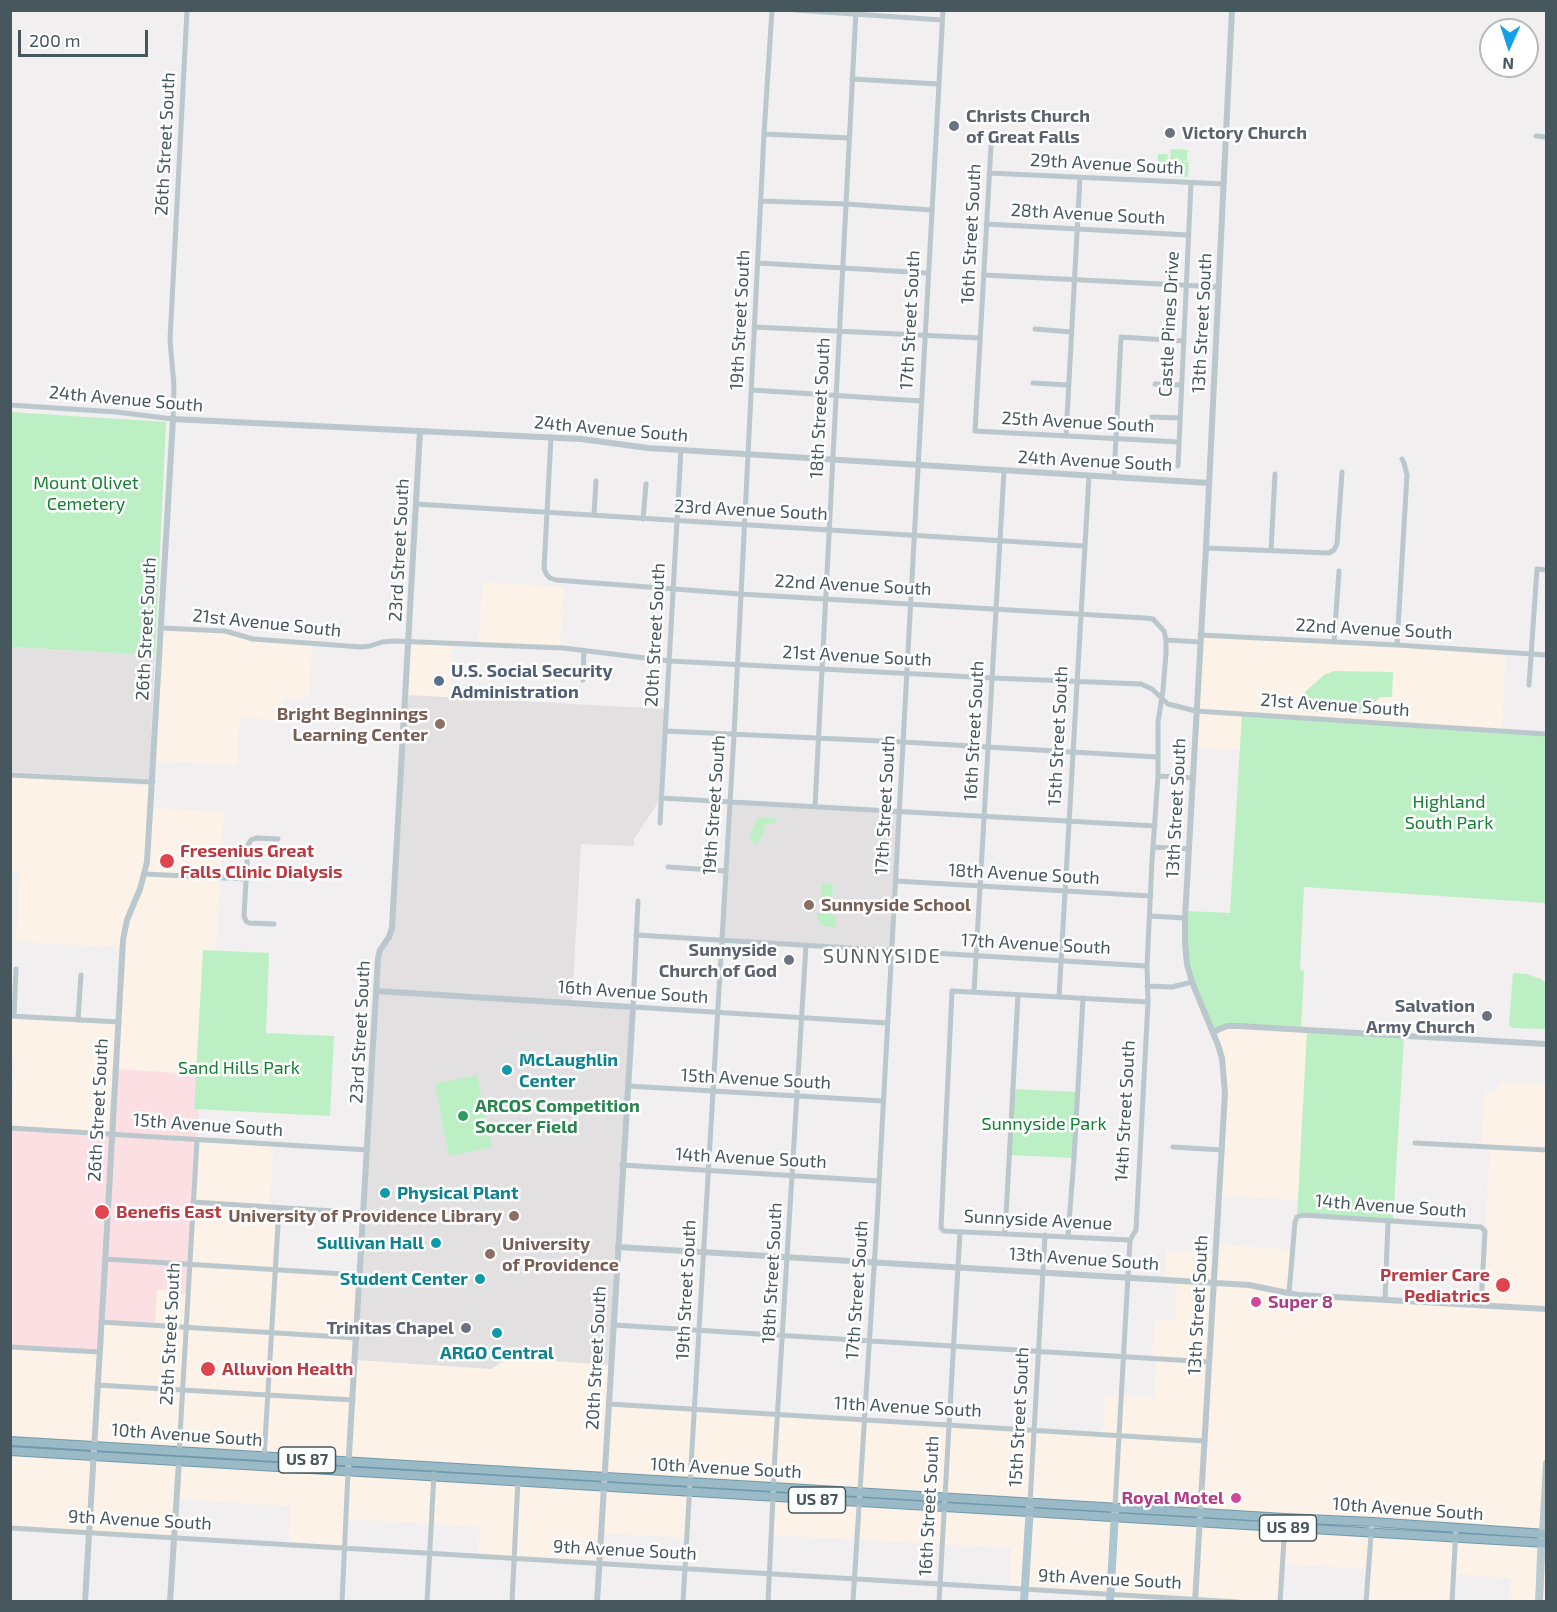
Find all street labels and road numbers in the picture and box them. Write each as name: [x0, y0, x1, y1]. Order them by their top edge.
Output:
street label: 26th Street South: [150, 72, 180, 216]
street label: 29th Avenue South: [1030, 149, 1184, 179]
street label: 16th Street South: [957, 163, 985, 305]
street label: 28th Avenue South: [1010, 199, 1166, 229]
street label: 19th Street South: [726, 249, 754, 391]
street label: 17th Street South: [896, 250, 924, 390]
street label: Castle Pines Drive: [1154, 250, 1184, 398]
street label: 13th Street South: [1188, 252, 1216, 394]
street label: 18th Street South: [806, 337, 834, 479]
street label: 24th Avenue South: [48, 381, 204, 417]
street label: 25th Avenue South: [1001, 407, 1155, 437]
street label: 24th Avenue South: [533, 411, 689, 447]
street label: 24th Avenue South: [1017, 446, 1173, 476]
street label: 23rd Street South: [384, 478, 414, 622]
street label: 23rd Avenue South: [674, 495, 828, 525]
street label: 26th Street South: [131, 557, 161, 701]
street label: 20th Street South: [640, 562, 670, 708]
street label: 22nd Avenue South: [774, 570, 932, 600]
street label: 21st Avenue South: [192, 604, 342, 642]
street label: 22nd Avenue South: [1295, 614, 1453, 644]
street label: 21st Avenue South: [782, 641, 932, 671]
street label: 16th Street South: [960, 660, 988, 802]
street label: 15th Street South: [1044, 665, 1072, 807]
street label: 21st Avenue South: [1260, 689, 1410, 721]
street label: 19th Street South: [698, 734, 730, 876]
street label: 17th Street South: [871, 735, 899, 875]
street label: 13th Street South: [1162, 737, 1190, 879]
street label: 18th Avenue South: [948, 859, 1100, 889]
street label: 17th Avenue South: [961, 929, 1111, 959]
street label: 23rd Street South: [345, 960, 375, 1104]
street label: 16th Avenue South: [557, 976, 709, 1008]
street label: 26th Street South: [83, 1038, 113, 1182]
street label: 14th Street South: [1111, 1040, 1139, 1182]
street label: 15th Avenue South: [680, 1064, 832, 1094]
street label: 15th Avenue South: [132, 1109, 284, 1141]
street label: 14th Avenue South: [675, 1143, 827, 1173]
street label: 14th Avenue South: [1315, 1190, 1467, 1222]
street label: 18th Street South: [758, 1202, 786, 1344]
street label: Sunnyside Avenue: [963, 1205, 1113, 1235]
street label: 19th Street South: [672, 1219, 700, 1361]
street label: 17th Street South: [841, 1220, 873, 1360]
street label: 13th Street South: [1184, 1234, 1212, 1376]
street label: 13th Avenue South: [1008, 1243, 1160, 1275]
street label: 25th Street South: [155, 1262, 185, 1406]
street label: 20th Street South: [581, 1285, 611, 1431]
street label: 15th Street South: [1005, 1346, 1033, 1488]
street label: 11th Avenue South: [834, 1392, 982, 1422]
street label: 10th Avenue South: [111, 1419, 263, 1451]
street label: 16th Street South: [915, 1435, 943, 1577]
road number: US 87: [278, 1447, 336, 1473]
street label: 10th Avenue South: [650, 1453, 802, 1483]
road number: US 87: [788, 1487, 846, 1513]
street label: 10th Avenue South: [1332, 1493, 1484, 1525]
street label: 9th Avenue South: [68, 1505, 212, 1535]
road number: US 89: [1260, 1515, 1316, 1541]
street label: 9th Avenue South: [553, 1535, 697, 1565]
street label: 9th Avenue South: [1038, 1564, 1182, 1594]

